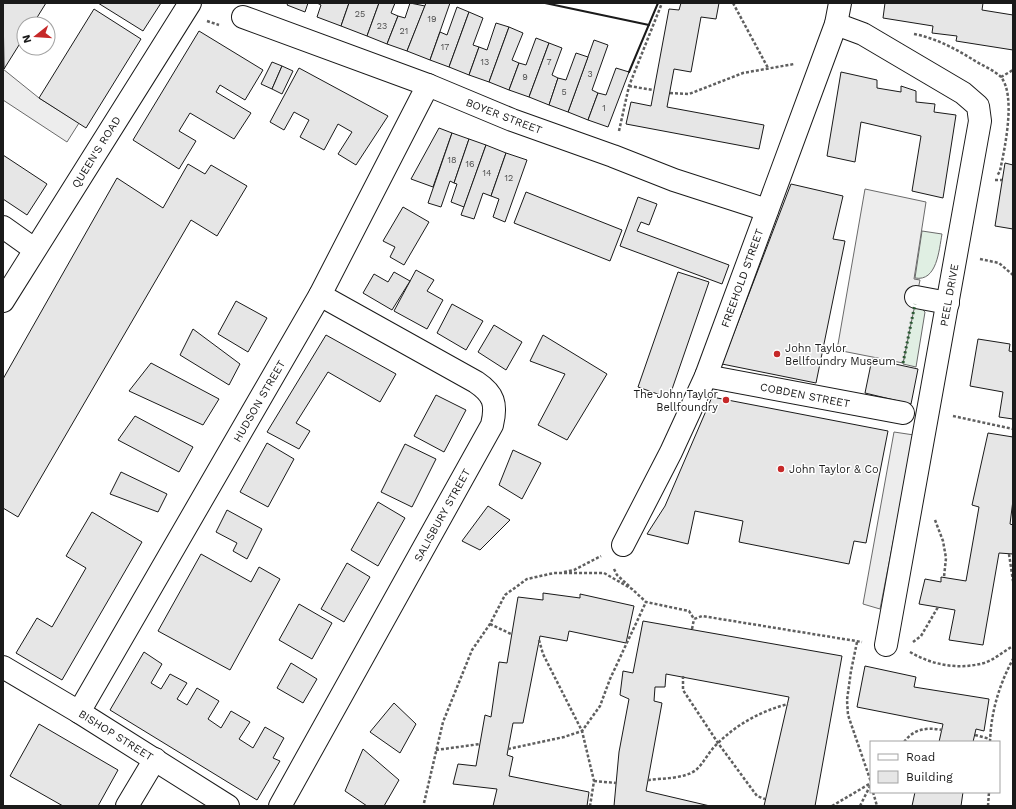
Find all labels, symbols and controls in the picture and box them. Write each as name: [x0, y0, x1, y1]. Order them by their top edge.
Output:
house number: 25: [355, 9, 365, 19]
house number: 19: [427, 14, 437, 24]
north arrow: [16, 16, 56, 56]
house number: 23: [377, 21, 387, 31]
house number: 21: [400, 26, 408, 36]
text: N: [20, 33, 34, 45]
house number: 17: [441, 42, 449, 52]
house number: 13: [481, 57, 489, 67]
house number: 7: [546, 57, 552, 67]
house number: 3: [587, 69, 593, 79]
house number: 9: [522, 72, 528, 82]
house number: 5: [561, 87, 567, 97]
street label: BOYER STREET: [464, 96, 544, 137]
house number: 1: [602, 103, 606, 113]
street label: QUEEN'S ROAD: [69, 114, 124, 190]
house number: 18: [447, 155, 457, 165]
house number: 16: [466, 159, 474, 169]
house number: 14: [482, 168, 492, 178]
house number: 12: [505, 173, 513, 183]
street label: FREEHOLD STREET: [719, 227, 766, 329]
street label: PEEL DRIVE: [938, 263, 961, 327]
place label: John Taylor Bellfoundry Museum: [785, 342, 896, 368]
marker: John Taylor Bellfoundry Museum: [772, 349, 782, 359]
street label: HUDSON STREET: [231, 358, 288, 444]
street label: COBDEN STREET: [759, 380, 851, 411]
place label: The John Taylor Bellfoundry: [634, 388, 719, 414]
marker: The John Taylor Bellfoundry: [721, 395, 731, 405]
place label: John Taylor & Co: [789, 463, 879, 476]
marker: John Taylor & Co: [776, 464, 786, 474]
street label: SALISBURY STREET: [412, 466, 474, 564]
street label: BISHOP STREET: [76, 707, 156, 764]
legend: [870, 741, 1000, 793]
text: Road: [906, 750, 935, 764]
text: Building: [906, 770, 953, 784]

